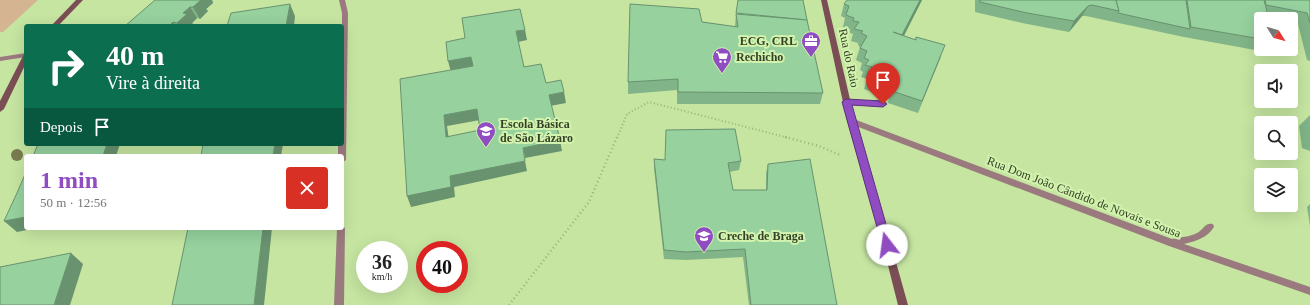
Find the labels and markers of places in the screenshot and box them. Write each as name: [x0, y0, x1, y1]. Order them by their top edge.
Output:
office icon: ECG, CRL: [800, 30, 822, 58]
place label: ECG, CRL: [740, 34, 797, 48]
supermarket icon: Rechicho: [711, 46, 733, 74]
place label: Rechicho: [736, 50, 783, 64]
pin: [866, 63, 900, 104]
place label: Escola Básica de São Lázaro: [500, 117, 573, 145]
school or university icon: Escola Básica de São Lázaro: [475, 120, 497, 148]
school or university icon: Creche de Braga: [693, 225, 715, 253]
place label: Creche de Braga: [718, 229, 804, 243]

